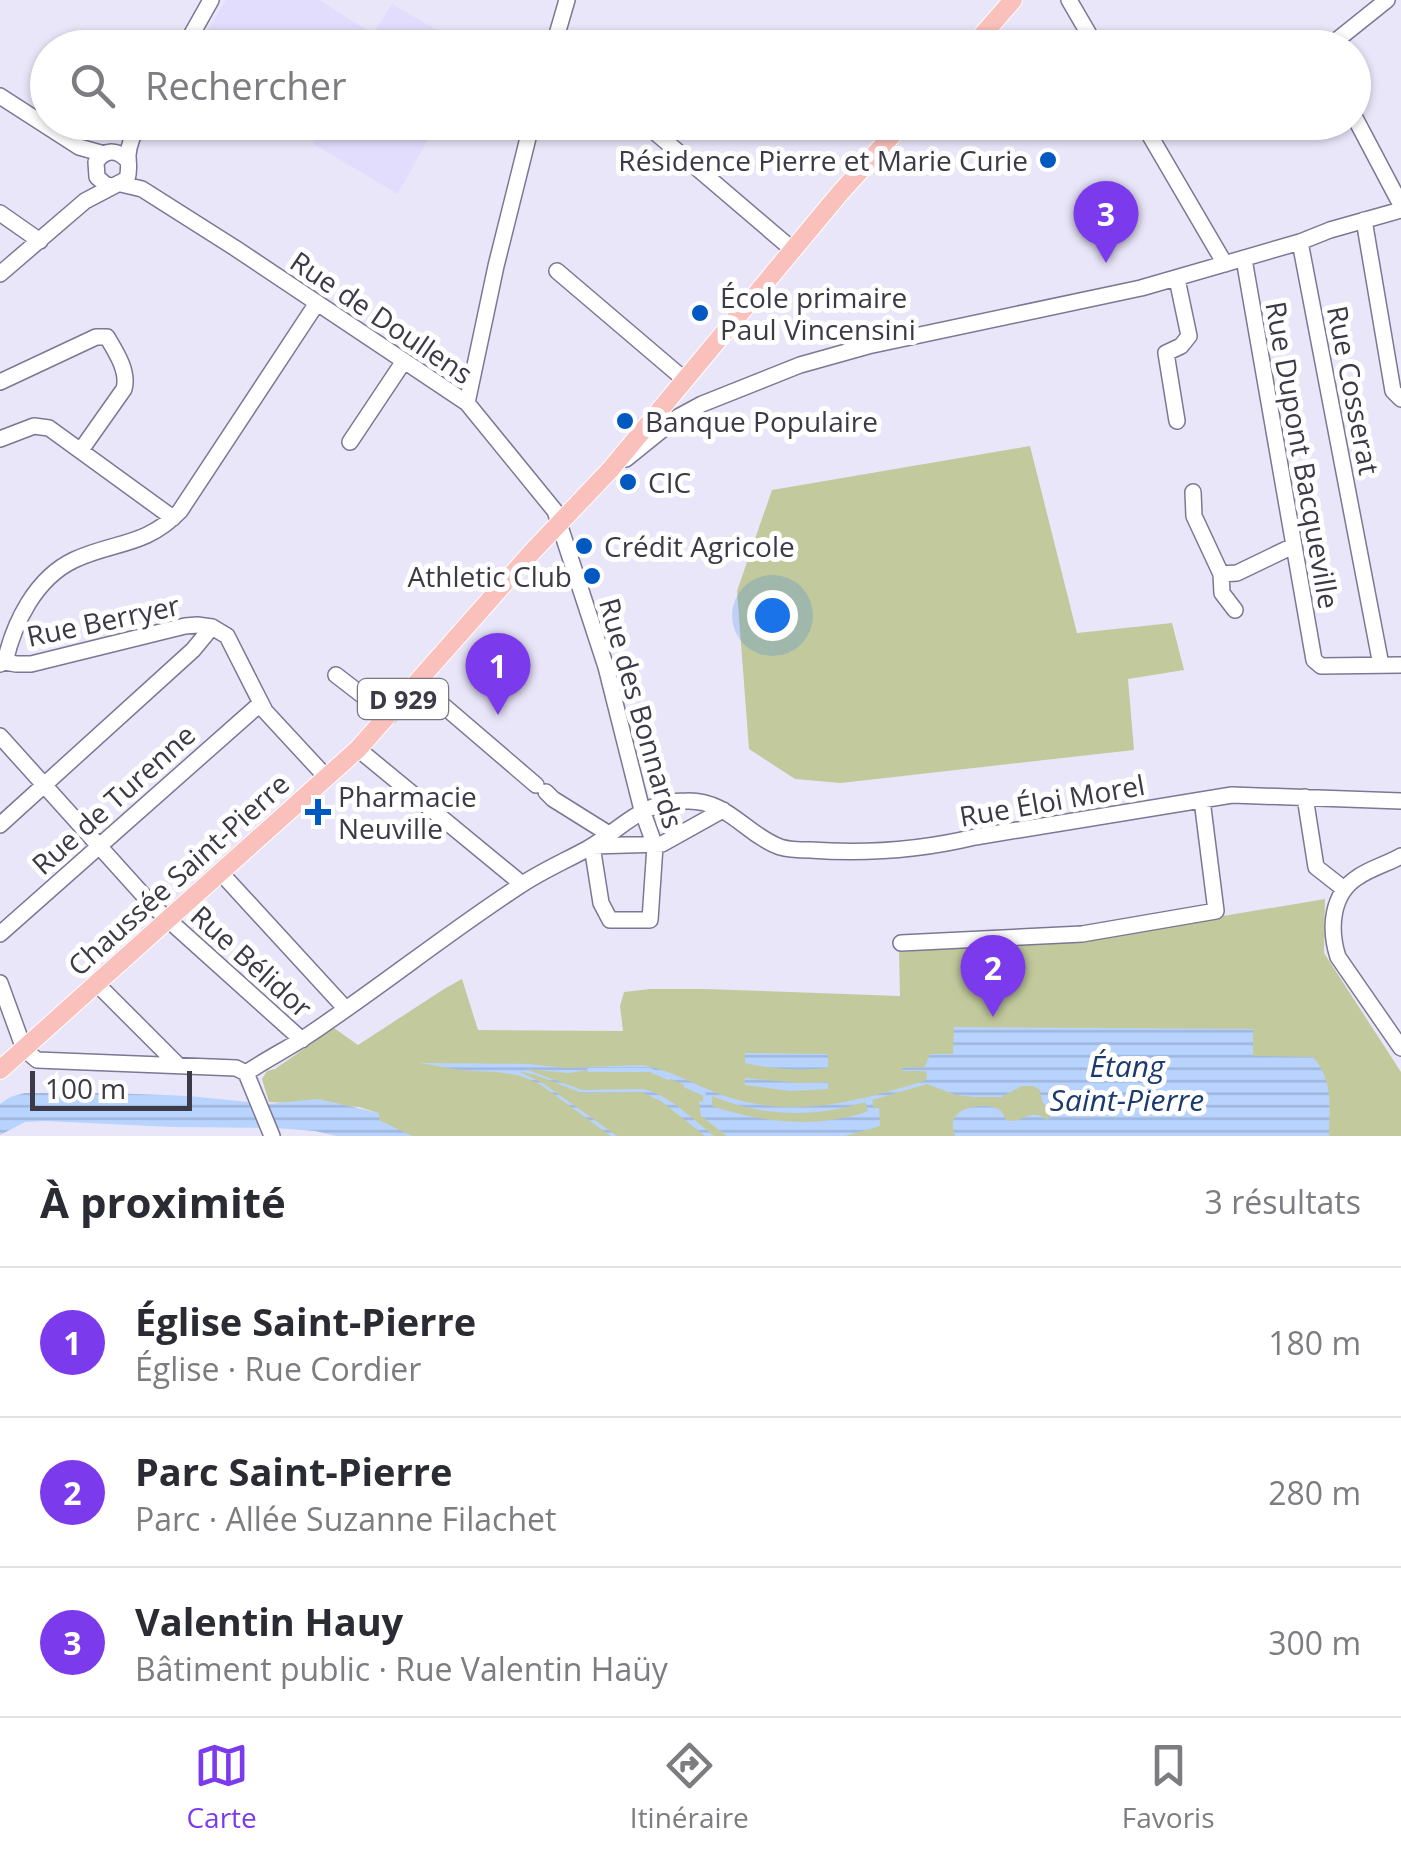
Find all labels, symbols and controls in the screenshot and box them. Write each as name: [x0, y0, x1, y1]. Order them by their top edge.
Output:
search box: [30, 30, 1371, 140]
icon: search: [65, 58, 120, 113]
text: Rechercher: [145, 59, 347, 111]
place label: Résidence Pierre et Marie Curie: [618, 141, 1028, 179]
marker: Résidence Pierre et Marie Curie: [1037, 149, 1059, 171]
pin: 3: [1074, 180, 1138, 263]
street label: Rue de Doullens: [283, 242, 481, 392]
place label: École primaire Paul Vincensini: [720, 278, 916, 348]
street label: Rue Dupont Bacqueville: [1257, 298, 1349, 612]
marker: École primaire Paul Vincensini: [689, 302, 711, 324]
street label: Rue Cosserat: [1319, 302, 1389, 478]
place label: Banque Populaire: [645, 402, 878, 440]
marker: Banque Populaire: [614, 410, 636, 432]
place label: CIC: [648, 463, 691, 501]
marker: CIC: [617, 471, 639, 493]
place label: Crédit Agricole: [604, 527, 795, 565]
marker: Crédit Agricole: [573, 535, 595, 557]
place label: Athletic Club: [408, 557, 572, 595]
marker: Athletic Club: [581, 565, 603, 587]
street label: Rue Berryer: [23, 585, 183, 655]
your location: [747, 590, 798, 641]
street label: Rue des Bonnards: [591, 594, 693, 832]
pin: 1: [466, 632, 530, 715]
road number: D 929: [358, 679, 448, 719]
street label: Rue de Turenne: [23, 715, 203, 883]
street label: Chaussée Saint-Pierre: [59, 764, 297, 984]
street label: Rue Éloi Morel: [956, 765, 1148, 835]
place label: Pharmacie Neuville: [338, 777, 477, 847]
marker: Pharmacie Neuville: [307, 801, 329, 823]
street label: Rue Bélidor: [183, 896, 321, 1026]
pin: 2: [960, 934, 1026, 1017]
water label: Étang Saint-Pierre: [1050, 1045, 1204, 1120]
scale bar: [30, 1066, 192, 1110]
text: 100 m: [45, 1069, 126, 1107]
text: À proximité: [40, 1173, 286, 1230]
text: 3 résultats: [1205, 1180, 1361, 1223]
text: Église Saint-Pierre: [135, 1295, 476, 1347]
text: 1: [63, 1321, 82, 1364]
text: 180 m: [1268, 1321, 1361, 1364]
text: Église · Rue Cordier: [135, 1347, 421, 1390]
text: Parc Saint-Pierre: [135, 1445, 453, 1497]
text: 2: [63, 1471, 82, 1514]
text: 280 m: [1268, 1471, 1361, 1514]
text: Parc · Allée Suzanne Filachet: [135, 1497, 556, 1540]
text: Valentin Hauy: [135, 1595, 403, 1647]
text: 3: [63, 1621, 82, 1664]
text: 300 m: [1268, 1621, 1361, 1664]
text: Bâtiment public · Rue Valentin Haüy: [135, 1647, 668, 1690]
tab: Carte: [186, 1738, 257, 1836]
tab: Itinéraire: [630, 1738, 749, 1836]
tab: Favoris: [1122, 1738, 1215, 1836]

